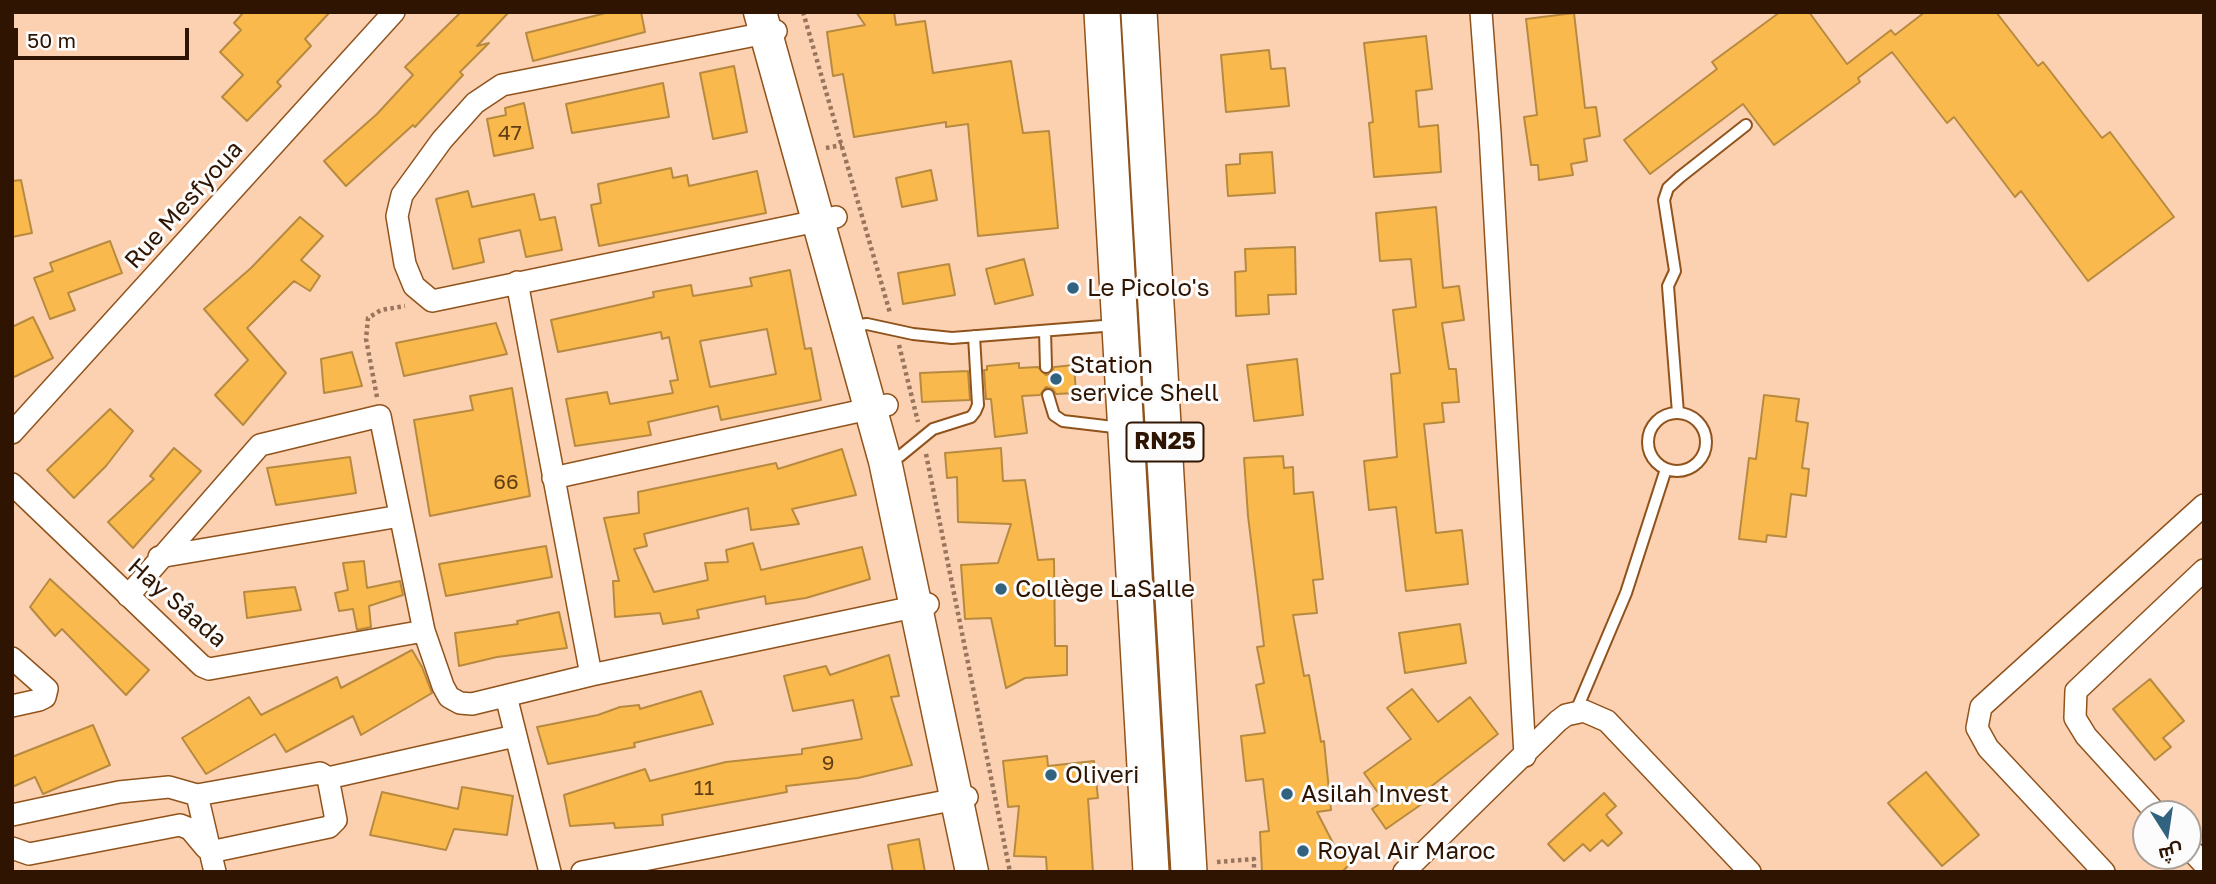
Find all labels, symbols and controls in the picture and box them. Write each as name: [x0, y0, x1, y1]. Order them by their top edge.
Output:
scale bar: [18, 14, 192, 58]
text: 50 m: [27, 27, 76, 53]
house number: 47: [498, 120, 522, 146]
street label: Rue Mesfyoua: [119, 135, 249, 275]
place label: Le Picolo's: [1087, 274, 1210, 302]
marker: Le Picolo's: [1065, 280, 1081, 296]
place label: Station service Shell: [1070, 351, 1219, 407]
marker: Station service Shell: [1048, 371, 1064, 387]
road number: RN25: [1126, 422, 1204, 462]
house number: 66: [493, 469, 519, 495]
street label: Hay Sâada: [122, 552, 232, 654]
place label: Collège LaSalle: [1015, 575, 1195, 603]
marker: Collège LaSalle: [993, 581, 1009, 597]
house number: 9: [822, 750, 834, 776]
place label: Oliveri: [1065, 761, 1140, 789]
marker: Oliveri: [1043, 767, 1059, 783]
house number: 11: [694, 775, 714, 801]
place label: Asilah Invest: [1301, 780, 1449, 808]
marker: Asilah Invest: [1279, 786, 1295, 802]
north arrow: [2132, 800, 2202, 870]
place label: Royal Air Maroc: [1317, 837, 1496, 865]
text: ش: [2157, 840, 2185, 868]
marker: Royal Air Maroc: [1295, 843, 1311, 859]

